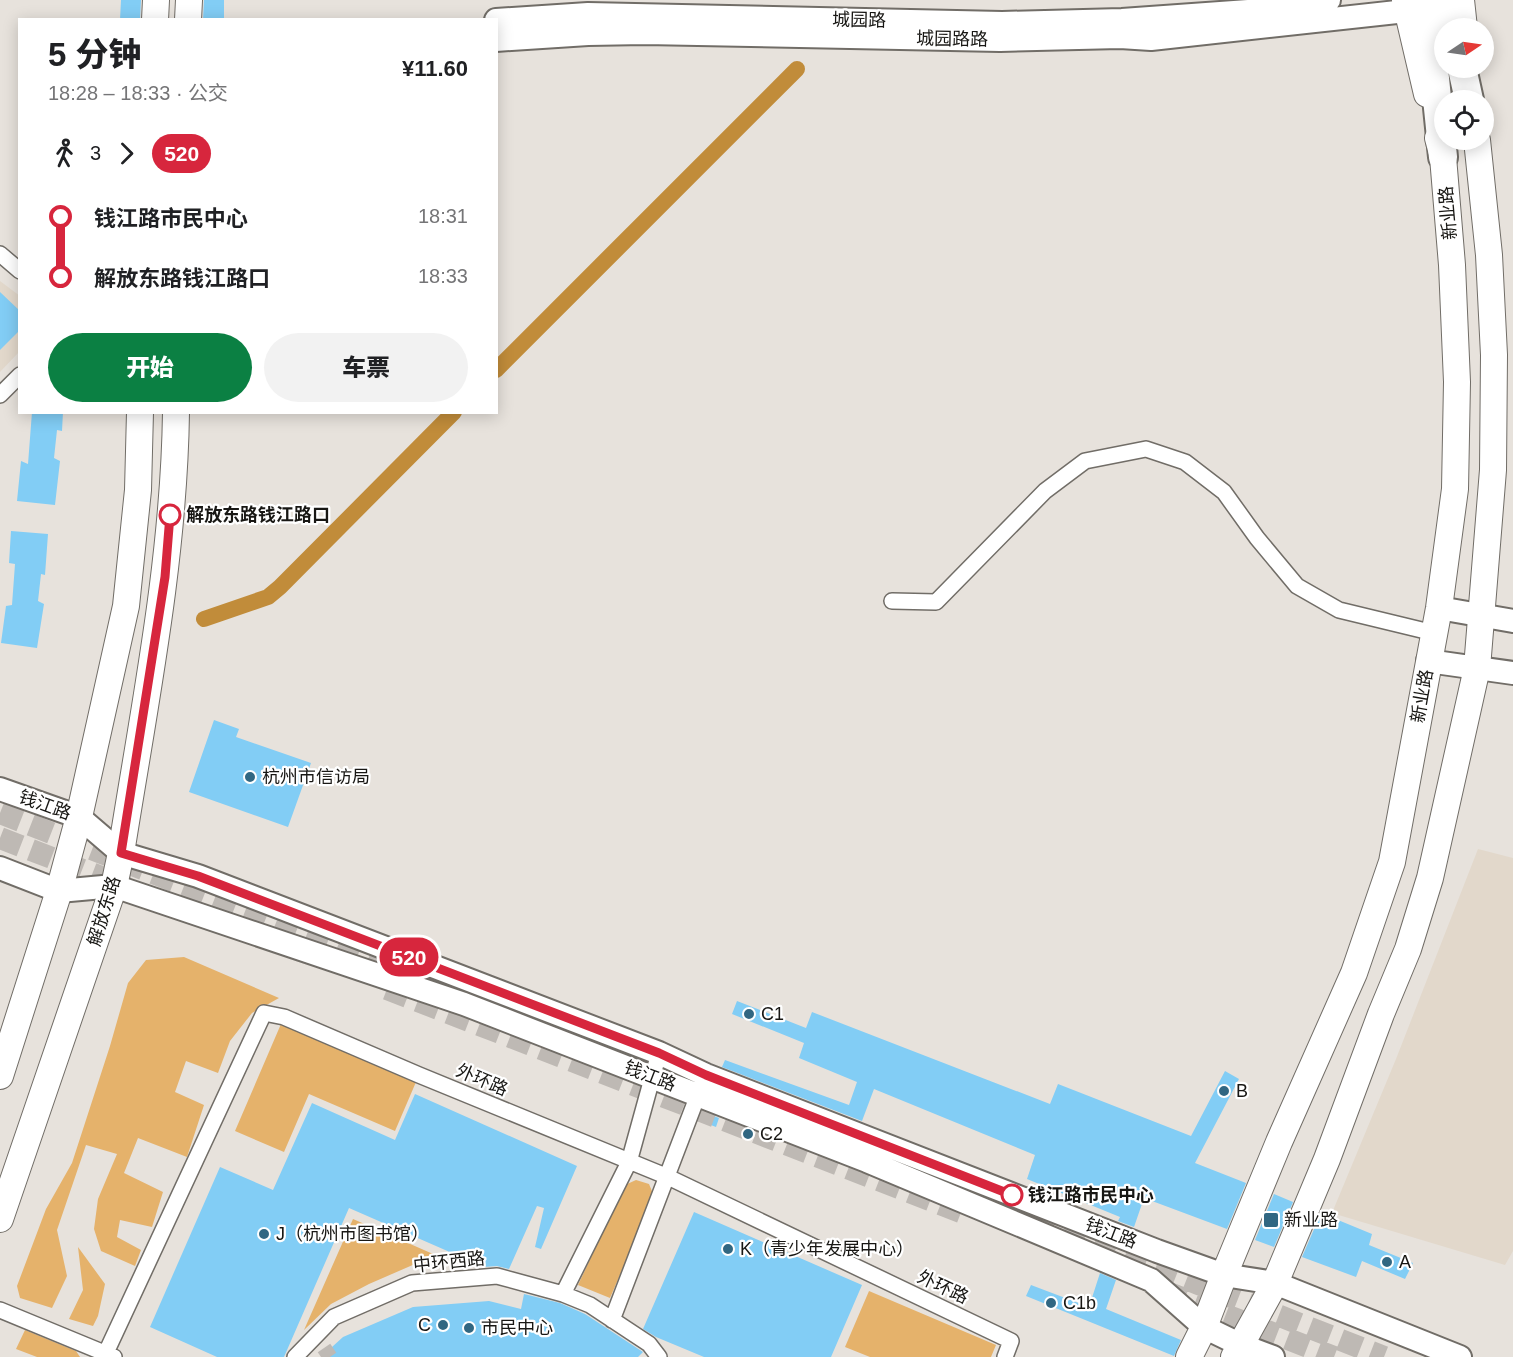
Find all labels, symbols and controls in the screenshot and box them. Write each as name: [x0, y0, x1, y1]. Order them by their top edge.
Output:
street label: 城园路: [832, 10, 886, 30]
north arrow: [1434, 18, 1494, 78]
map controls: [1434, 18, 1494, 150]
street label: 城园路路: [916, 28, 988, 50]
text: 5 分钟: [48, 36, 142, 73]
text: ¥11.60: [402, 56, 468, 81]
text: 18:28 – 18:33 · 公交: [48, 82, 228, 104]
button: locate: [1434, 90, 1494, 150]
icon: walk: [48, 137, 81, 170]
icon: forward: [110, 137, 143, 170]
text: 3: [90, 142, 101, 164]
text: 520: [164, 142, 199, 165]
street label: 新业路: [1436, 185, 1460, 241]
text: 18:31: [418, 205, 468, 227]
text: 钱江路市民中心: [94, 206, 248, 231]
text: 18:33: [418, 265, 468, 287]
text: 解放东路钱江路口: [94, 266, 270, 291]
button: 开始: [48, 333, 252, 402]
button: 车票: [264, 333, 468, 402]
marker: 解放东路钱江路口: [159, 504, 181, 526]
place label: 解放东路钱江路口: [186, 505, 330, 525]
street label: 新业路: [1407, 668, 1437, 724]
place label: 杭州市信访局: [262, 767, 370, 787]
marker: 杭州市信访局: [243, 770, 257, 784]
street label: 钱江路: [16, 786, 74, 824]
street label: 解放东路: [84, 874, 124, 948]
line badge: 520: [374, 938, 444, 976]
text: 520: [391, 946, 427, 969]
place label: C1: [761, 1004, 784, 1024]
marker: C1: [742, 1007, 756, 1021]
street label: 钱江路: [621, 1057, 679, 1095]
street label: 外环路: [453, 1060, 511, 1100]
place label: B: [1236, 1081, 1248, 1101]
marker: B: [1217, 1084, 1231, 1098]
place label: C2: [760, 1124, 783, 1144]
marker: C2: [741, 1127, 755, 1141]
marker: 钱江路市民中心: [1001, 1184, 1023, 1206]
place label: 钱江路市民中心: [1028, 1185, 1154, 1205]
place label: 新业路: [1284, 1210, 1338, 1230]
marker: 新业路: [1262, 1211, 1280, 1229]
street label: 钱江路: [1082, 1214, 1140, 1252]
place label: J（杭州市图书馆）: [276, 1224, 429, 1244]
marker: J（杭州市图书馆）: [257, 1227, 271, 1241]
place label: K（青少年发展中心）: [740, 1239, 914, 1259]
marker: K（青少年发展中心）: [721, 1242, 735, 1256]
street label: 中环西路: [412, 1248, 486, 1276]
place label: A: [1399, 1252, 1411, 1272]
marker: A: [1380, 1255, 1394, 1269]
street label: 外环路: [914, 1267, 972, 1307]
place label: C1b: [1063, 1293, 1096, 1313]
marker: C1b: [1044, 1296, 1058, 1310]
place label: C: [418, 1315, 431, 1335]
marker: C: [436, 1318, 450, 1332]
place label: 市民中心: [481, 1318, 553, 1338]
marker: 市民中心: [462, 1321, 476, 1335]

